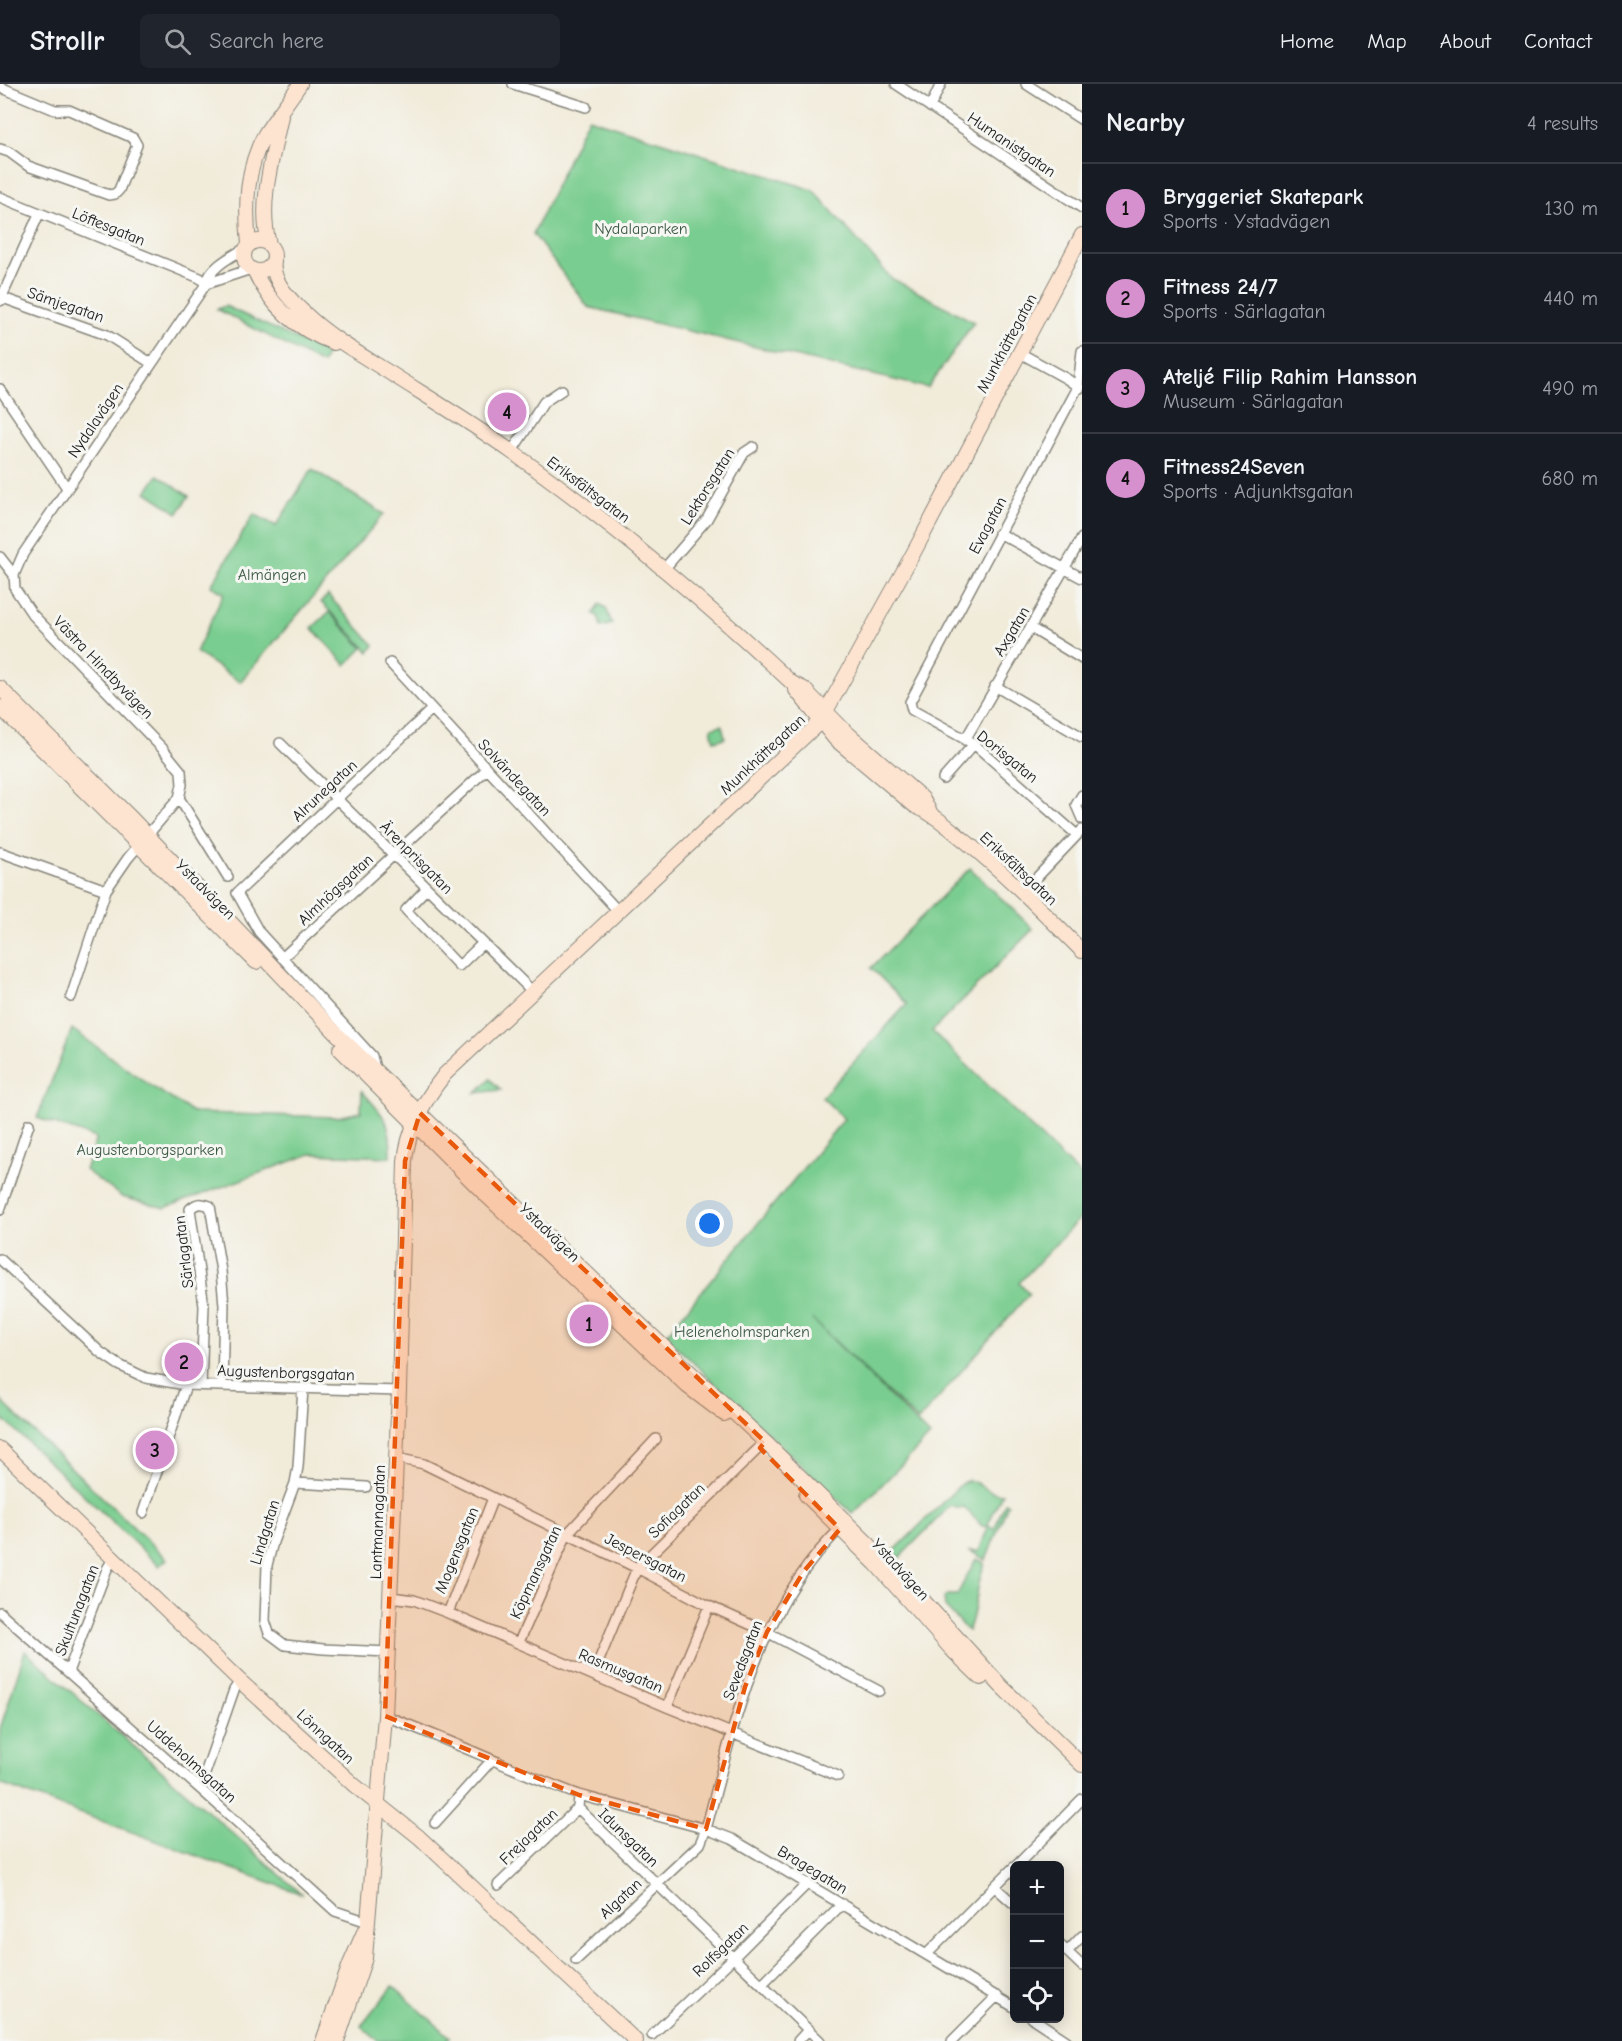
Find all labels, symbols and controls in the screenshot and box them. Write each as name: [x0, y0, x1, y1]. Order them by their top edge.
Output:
search box: [140, 14, 560, 68]
text: Strollr: [30, 25, 104, 57]
icon: search: [161, 25, 194, 58]
text: Search here: [209, 28, 324, 54]
text: Home: [1280, 29, 1334, 53]
text: Map: [1367, 29, 1407, 53]
text: About: [1440, 29, 1491, 53]
text: Contact: [1524, 29, 1592, 53]
text: Nearby: [1106, 108, 1185, 138]
street label: Humanistgatan: [964, 109, 1059, 181]
text: 4 results: [1527, 112, 1598, 135]
text: Bryggeriet Skatepark: [1163, 184, 1363, 210]
text: 1: [1122, 197, 1129, 220]
text: 130 m: [1545, 197, 1598, 220]
street label: Löftesgatan: [69, 204, 148, 250]
text: Sports · Ystadvägen: [1163, 210, 1330, 233]
park label: Nydalaparken: [594, 220, 688, 238]
text: Fitness 24/7: [1163, 274, 1278, 300]
street label: Sämjegatan: [25, 283, 106, 326]
text: 2: [1121, 287, 1130, 310]
text: 440 m: [1543, 287, 1598, 310]
street label: Munkhättegatan: [973, 291, 1041, 396]
text: Sports · Särlagatan: [1163, 300, 1326, 323]
text: Ateljé Filip Rahim Hansson: [1163, 364, 1417, 390]
text: 3: [1121, 377, 1130, 400]
text: 490 m: [1542, 377, 1598, 400]
street label: Nydalavägen: [64, 380, 127, 461]
pin: 4: [488, 390, 526, 434]
text: Museum · Särlagatan: [1163, 390, 1343, 413]
street label: Lektorsgatan: [677, 445, 739, 528]
street label: Eriksfältsgatan: [543, 453, 633, 527]
text: Fitness24Seven: [1163, 454, 1305, 480]
text: 4: [1121, 467, 1130, 490]
text: 680 m: [1541, 467, 1598, 490]
text: Sports · Adjunktsgatan: [1163, 480, 1353, 503]
street label: Evagatan: [965, 494, 1010, 557]
park label: Almängen: [238, 566, 306, 584]
street label: Axgatan: [990, 604, 1034, 660]
street label: Västra Hindbyvägen: [50, 613, 157, 723]
street label: Munkhättegatan: [716, 711, 809, 799]
street label: Dorisgatan: [973, 727, 1041, 787]
street label: Solvändegatan: [474, 735, 555, 820]
street label: Alrunegatan: [289, 756, 361, 825]
street label: Ärenprisgatan: [376, 818, 456, 898]
street label: Eriksfältsgatan: [976, 828, 1061, 909]
street label: Almhögsgatan: [294, 850, 377, 929]
street label: Ystadvägen: [172, 856, 239, 923]
park label: Augustenborgsparken: [76, 1141, 224, 1159]
street label: Ystadvägen: [515, 1200, 583, 1266]
your location: [695, 1209, 724, 1238]
street label: Särlagatan: [171, 1214, 197, 1289]
pin: 1: [570, 1302, 608, 1346]
park label: Heleneholmsparken: [674, 1323, 810, 1341]
pin: 2: [164, 1340, 204, 1384]
street label: Augustenborgsgatan: [217, 1362, 355, 1384]
pin: 3: [136, 1428, 174, 1472]
street label: Lantmannagatan: [367, 1464, 389, 1580]
street label: Sofiagatan: [645, 1479, 709, 1542]
street label: Lindgatan: [247, 1498, 283, 1567]
street label: Mogensgatan: [431, 1504, 482, 1596]
street label: Köpmansgatan: [506, 1523, 565, 1622]
street label: Jespersgatan: [602, 1530, 689, 1586]
street label: Ystadvägen: [868, 1535, 933, 1604]
street label: Skultunagatan: [51, 1562, 103, 1658]
street label: Sevedsgatan: [719, 1618, 766, 1703]
street label: Rasmusgatan: [576, 1645, 666, 1697]
street label: Lönngatan: [293, 1706, 358, 1768]
street label: Uddeholmsgatan: [143, 1717, 240, 1807]
street label: Frejagatan: [496, 1805, 561, 1869]
street label: Idunsgatan: [595, 1805, 662, 1871]
street label: Bragegatan: [774, 1842, 851, 1898]
map controls: [1010, 1861, 1064, 2023]
button: +: [1010, 1861, 1064, 1915]
street label: Algatan: [596, 1875, 645, 1923]
button: −: [1010, 1915, 1064, 1969]
street label: Rolfsgatan: [689, 1919, 752, 1981]
button: locate: [1010, 1969, 1064, 2023]

